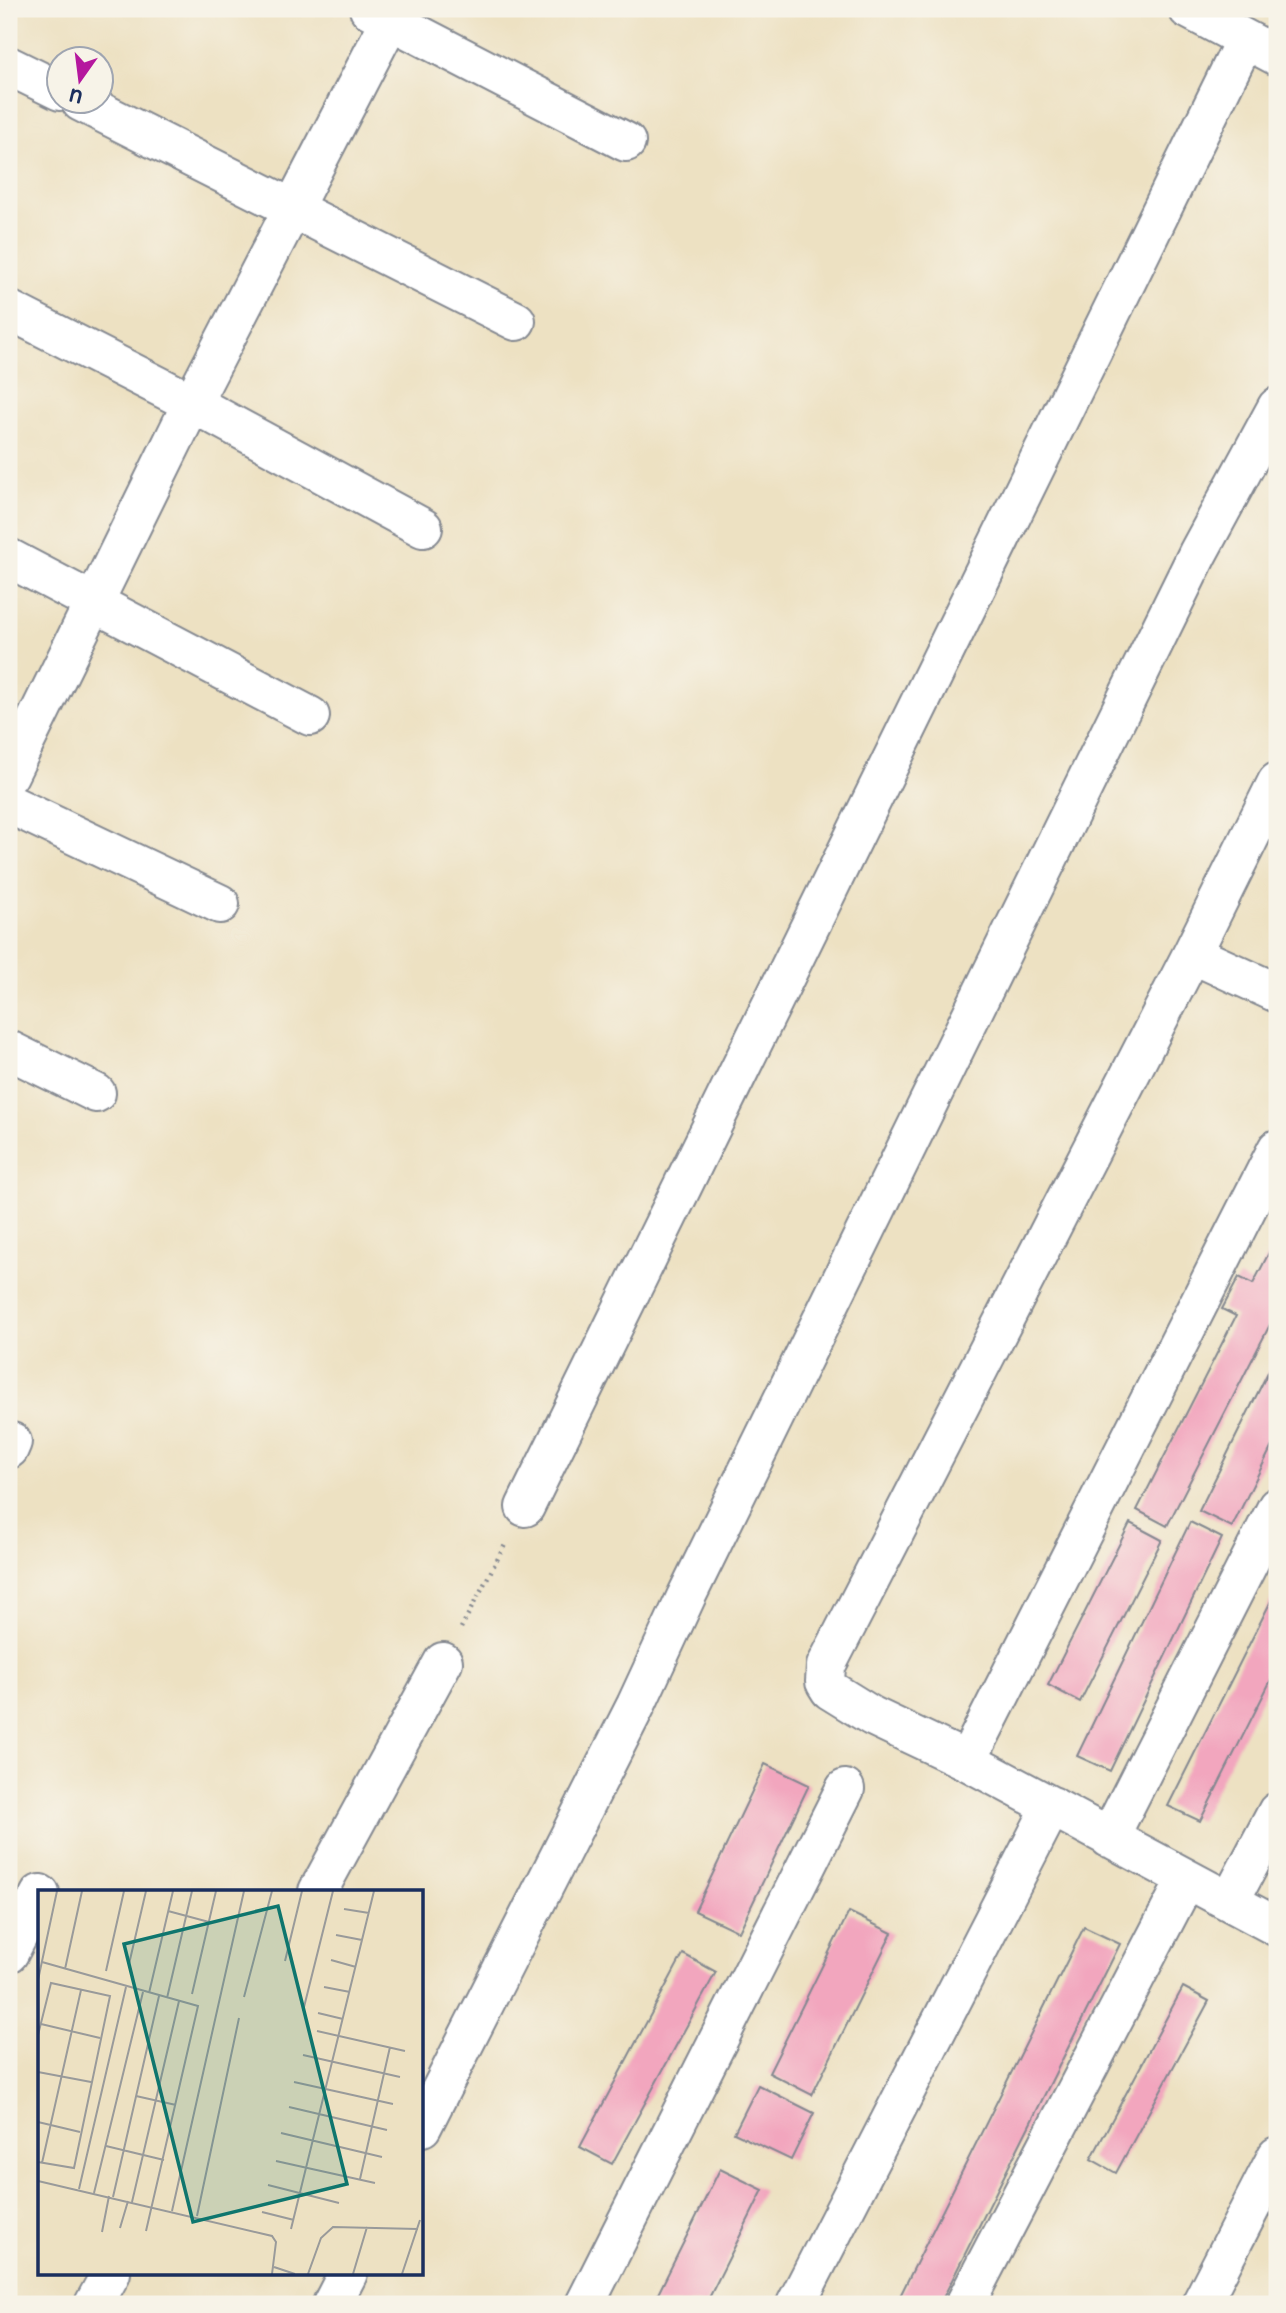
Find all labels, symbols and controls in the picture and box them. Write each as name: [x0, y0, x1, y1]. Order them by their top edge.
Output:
north arrow: [46, 46, 116, 116]
text: U: [66, 83, 85, 111]
inset map: [38, 1890, 424, 2274]

